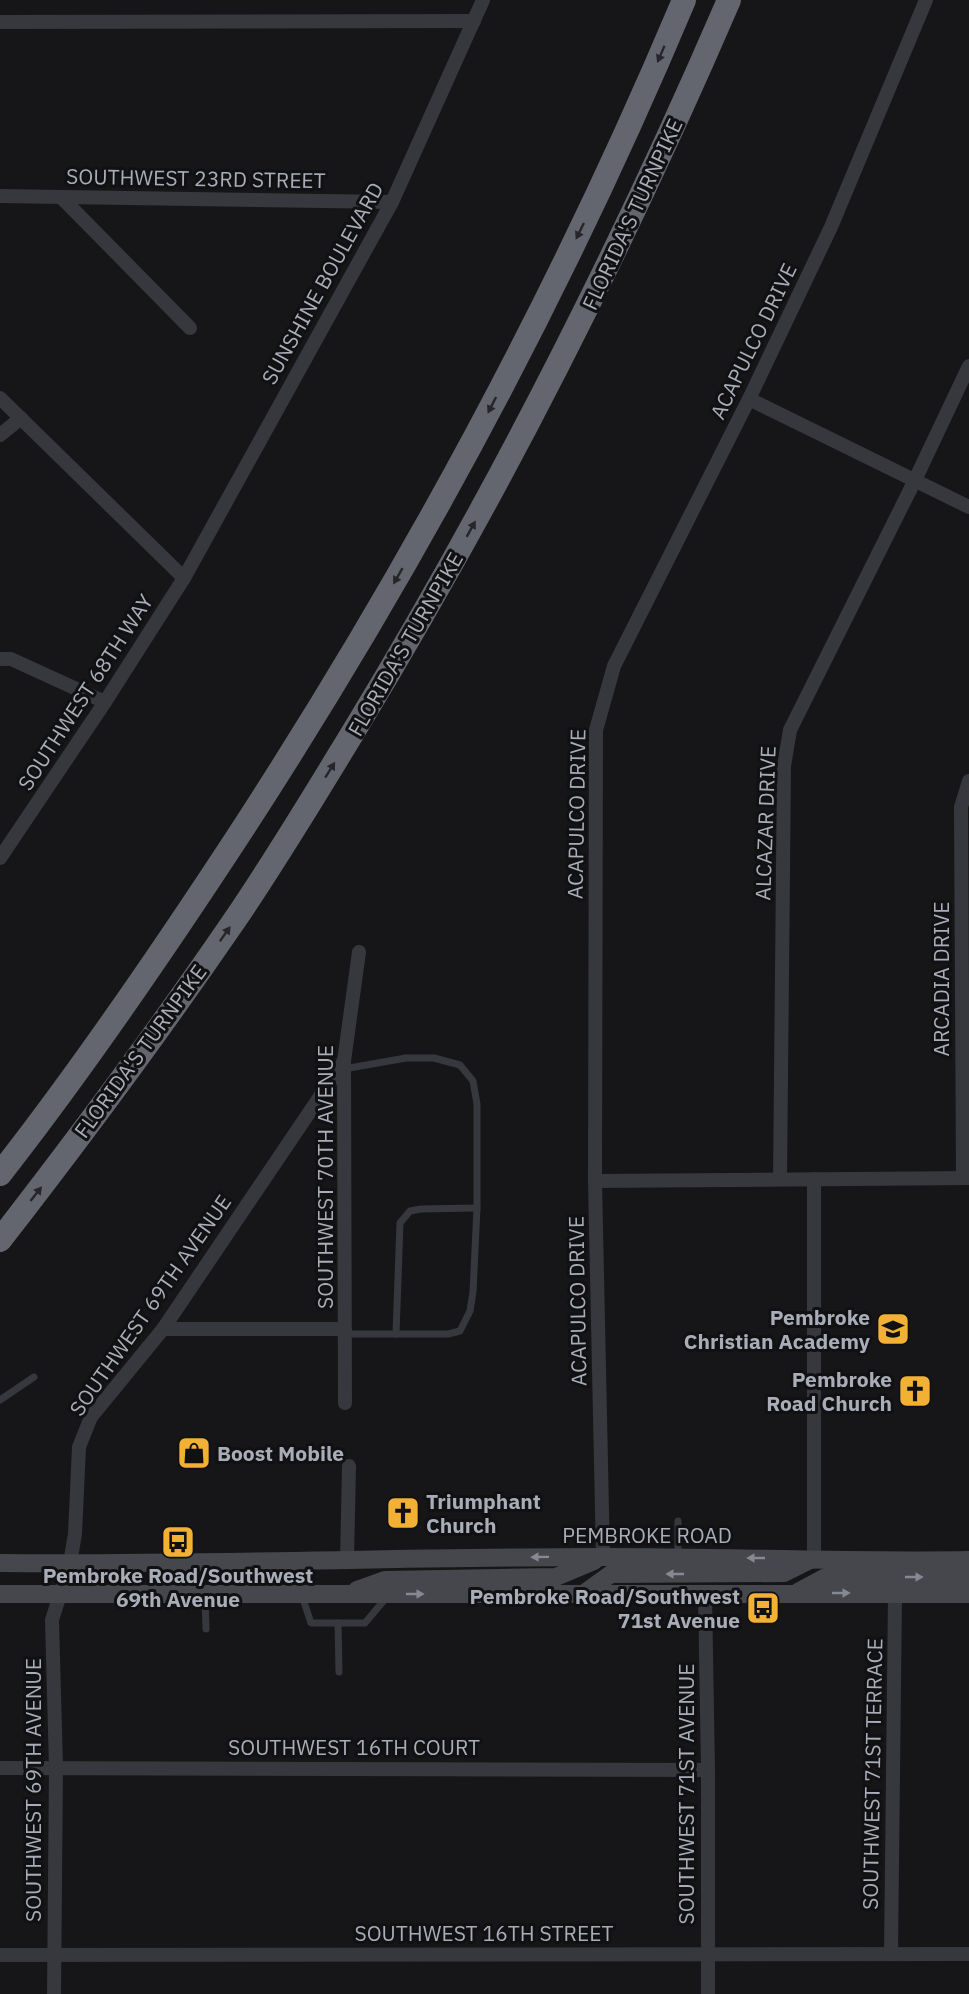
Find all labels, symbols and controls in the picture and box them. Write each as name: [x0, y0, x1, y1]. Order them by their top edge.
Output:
one-way arrow: [656, 45, 666, 63]
street label: FLORIDA'S TURNPIKE: [575, 114, 689, 314]
street label: SOUTHWEST 23RD STREET: [66, 162, 326, 194]
street label: SUNSHINE BOULEVARD: [255, 177, 389, 389]
one-way arrow: [575, 223, 585, 240]
street label: ACAPULCO DRIVE: [703, 258, 803, 424]
one-way arrow: [487, 397, 497, 414]
one-way arrow: [466, 521, 476, 538]
street label: FLORIDA'S TURNPIKE: [341, 547, 469, 741]
one-way arrow: [392, 568, 403, 584]
street label: SOUTHWEST 68TH WAY: [11, 588, 159, 795]
street label: ACAPULCO DRIVE: [561, 729, 591, 899]
street label: ALCAZAR DRIVE: [748, 745, 782, 901]
one-way arrow: [324, 762, 335, 778]
street label: ARCADIA DRIVE: [927, 901, 955, 1057]
one-way arrow: [219, 927, 231, 943]
street label: FLORIDA'S TURNPIKE: [68, 959, 212, 1143]
street label: SOUTHWEST 70TH AVENUE: [311, 1045, 339, 1309]
one-way arrow: [29, 1186, 41, 1201]
street label: SOUTHWEST 69TH AVENUE: [63, 1189, 237, 1421]
street label: ACAPULCO DRIVE: [562, 1216, 592, 1386]
place label: Pembroke Christian Academy: [684, 1303, 871, 1355]
school or university icon: Pembroke Christian Academy: [875, 1311, 911, 1347]
place label: Pembroke Road Church: [766, 1365, 892, 1417]
church icon: Pembroke Road Church: [897, 1373, 933, 1409]
shop icon: Boost Mobile: [176, 1435, 212, 1471]
place label: Boost Mobile: [217, 1439, 344, 1467]
place label: Triumphant Church: [426, 1487, 541, 1539]
church icon: Triumphant Church: [385, 1495, 421, 1531]
street label: PEMBROKE ROAD: [562, 1521, 732, 1549]
bus stop icon: Pembroke Road/Southwest 69th Avenue: [160, 1524, 196, 1560]
one-way arrow: [530, 1553, 549, 1562]
one-way arrow: [746, 1553, 765, 1563]
place label: Pembroke Road/Southwest 69th Avenue: [43, 1561, 313, 1613]
one-way arrow: [666, 1569, 685, 1579]
one-way arrow: [905, 1572, 924, 1582]
place label: Pembroke Road/Southwest 71st Avenue: [470, 1582, 740, 1634]
one-way arrow: [832, 1588, 851, 1598]
one-way arrow: [406, 1589, 425, 1599]
bus stop icon: Pembroke Road/Southwest 71st Avenue: [745, 1590, 781, 1626]
street label: SOUTHWEST 71ST TERRACE: [856, 1638, 888, 1910]
street label: SOUTHWEST 69TH AVENUE: [19, 1658, 47, 1922]
street label: SOUTHWEST 71ST AVENUE: [672, 1663, 700, 1925]
street label: SOUTHWEST 16TH COURT: [228, 1733, 480, 1761]
street label: SOUTHWEST 16TH STREET: [355, 1919, 613, 1947]

